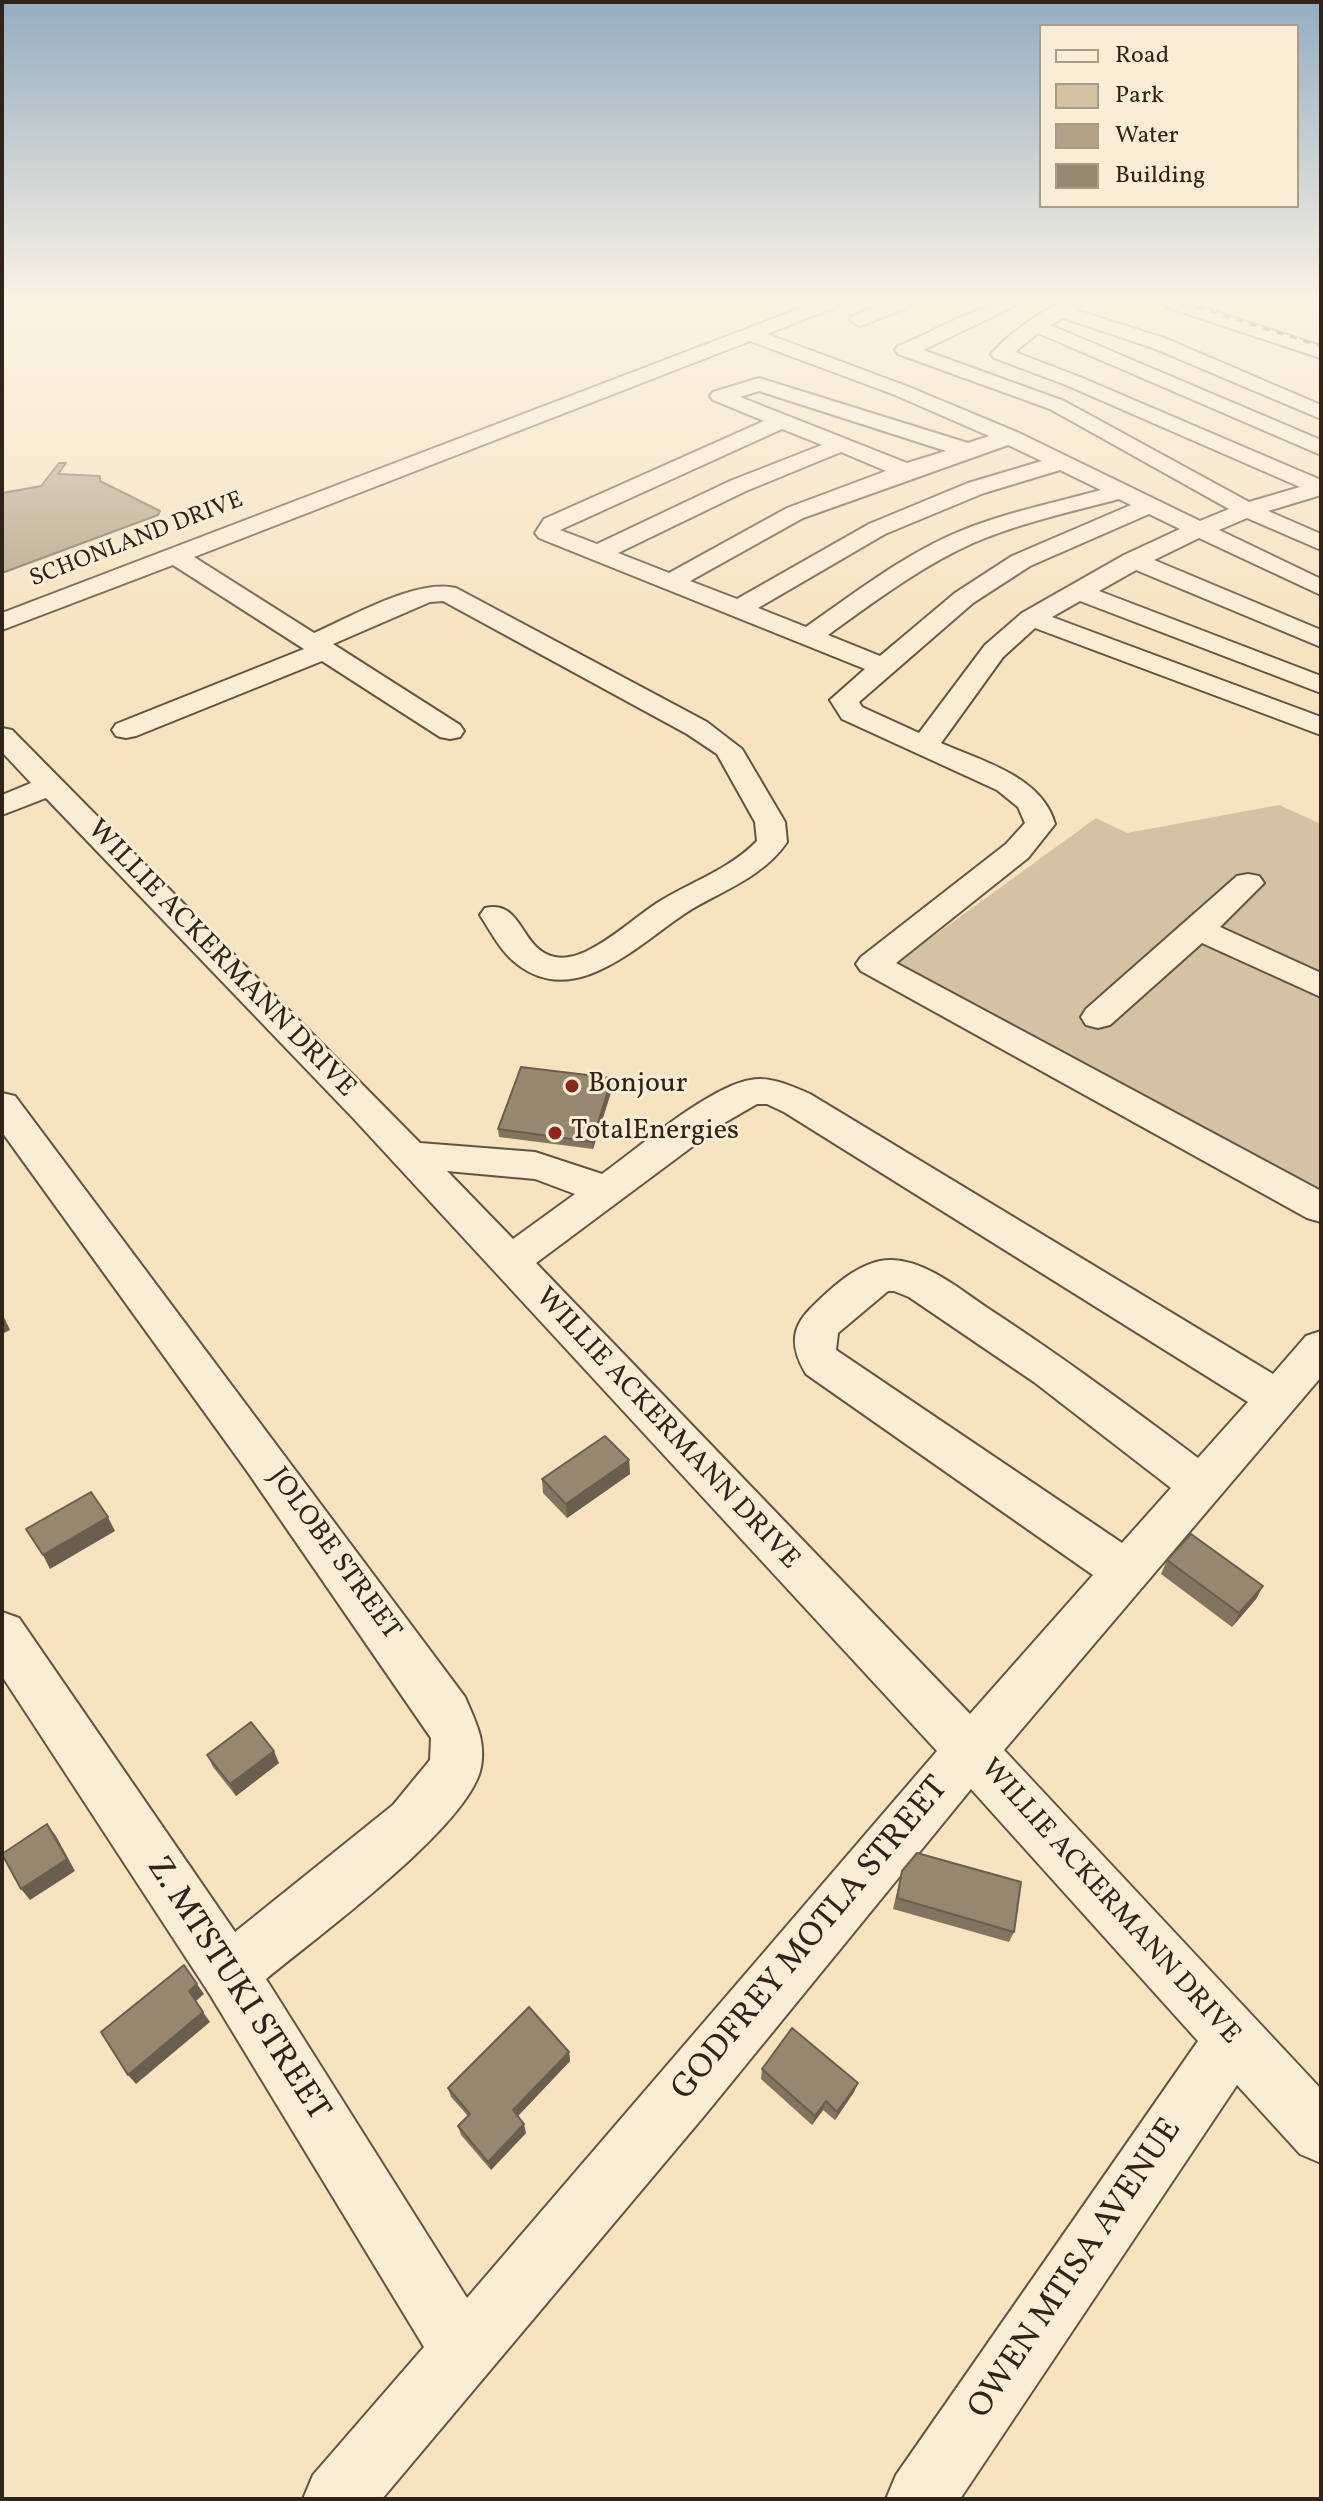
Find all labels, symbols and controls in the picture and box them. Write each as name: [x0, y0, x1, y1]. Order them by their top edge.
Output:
legend: [1039, 24, 1299, 208]
text: Road: [1115, 39, 1169, 73]
text: Park: [1115, 79, 1164, 113]
text: Water: [1115, 119, 1179, 153]
text: Building: [1115, 159, 1205, 193]
street label: SCHONLAND DRIVE: [26, 487, 248, 595]
street label: WILLIE ACKERMANN DRIVE: [79, 814, 361, 1106]
place label: Bonjour: [588, 1069, 687, 1103]
marker: Bonjour: [563, 1077, 581, 1095]
place label: TotalEnergies: [571, 1116, 739, 1150]
marker: TotalEnergies: [546, 1124, 564, 1142]
street label: WILLIE ACKERMANN DRIVE: [527, 1282, 805, 1578]
street label: JOLOBE STREET: [259, 1462, 407, 1648]
street label: WILLIE ACKERMANN DRIVE: [972, 1753, 1246, 2053]
street label: GODFREY MOTLA STREET: [665, 1770, 959, 2110]
street label: Z. MTSTUKI STREET: [135, 1850, 337, 2130]
street label: OWEN MTISA AVENUE: [961, 2112, 1193, 2428]

